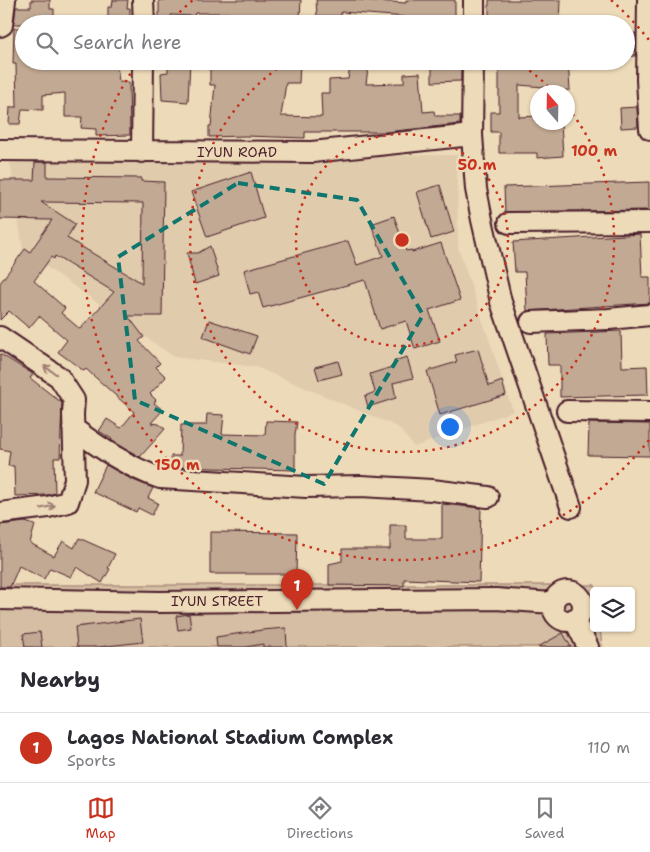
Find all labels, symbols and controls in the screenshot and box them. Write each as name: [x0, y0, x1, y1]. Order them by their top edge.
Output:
search box: [15, 15, 635, 70]
icon: search: [33, 29, 61, 57]
text: Search here: [73, 30, 182, 55]
north arrow: [530, 85, 575, 130]
text: 100 m: [571, 141, 617, 161]
street label: IYUN ROAD: [197, 143, 277, 161]
text: 50 m: [458, 155, 497, 175]
centre of rings: [393, 231, 411, 249]
one-way arrow: [43, 365, 57, 375]
your location: [437, 414, 463, 440]
text: 150 m: [154, 455, 200, 475]
one-way arrow: [40, 501, 56, 511]
pin: 1: [281, 569, 313, 610]
map controls: [590, 587, 635, 632]
button: layers: [590, 587, 635, 632]
street label: IYUN STREET: [171, 592, 263, 610]
text: Nearby: [20, 666, 100, 694]
text: Lagos National Stadium Complex: [67, 725, 393, 750]
text: 1: [32, 737, 40, 758]
text: 110 m: [587, 737, 630, 758]
text: Sports: [67, 750, 116, 771]
tab: Map: [86, 794, 116, 842]
tab: Directions: [287, 794, 353, 842]
tab: Saved: [525, 794, 564, 842]

